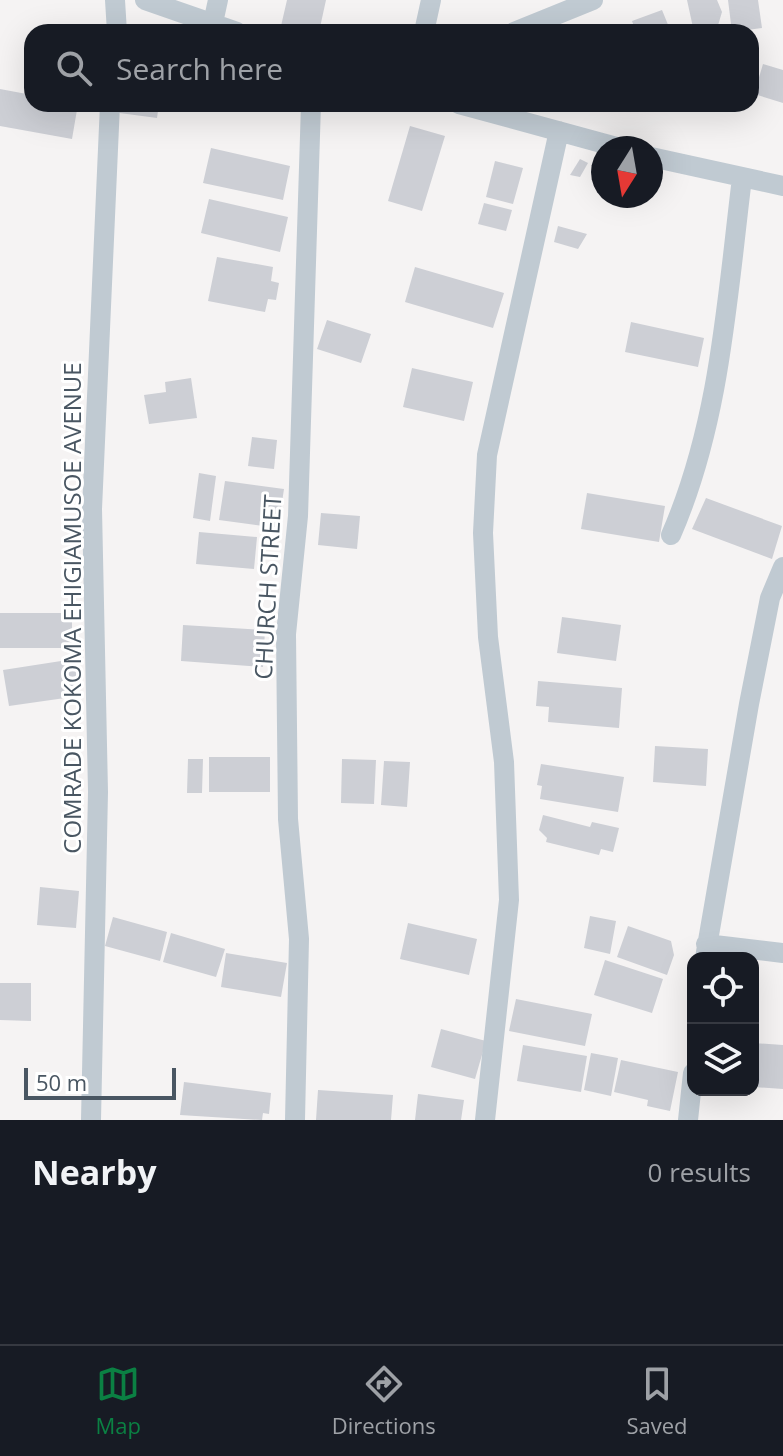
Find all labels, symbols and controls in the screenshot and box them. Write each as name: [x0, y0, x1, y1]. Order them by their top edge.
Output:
search box: [24, 24, 759, 112]
icon: search: [52, 46, 96, 90]
text: Search here: [116, 48, 283, 89]
north arrow: [591, 136, 663, 208]
street label: COMRADE KOKOMA EHIGIAMUSOE AVENUE: [55, 362, 88, 854]
street label: CHURCH STREET: [246, 494, 288, 680]
map controls: [687, 952, 759, 1096]
button: locate: [687, 952, 759, 1024]
button: layers: [687, 1024, 759, 1096]
scale bar: [24, 1064, 176, 1100]
text: 50 m: [36, 1067, 87, 1097]
text: Nearby: [32, 1149, 157, 1195]
text: 0 results: [648, 1154, 751, 1190]
tab: Map: [95, 1362, 141, 1440]
tab: Directions: [332, 1362, 436, 1440]
tab: Saved: [626, 1362, 688, 1440]

